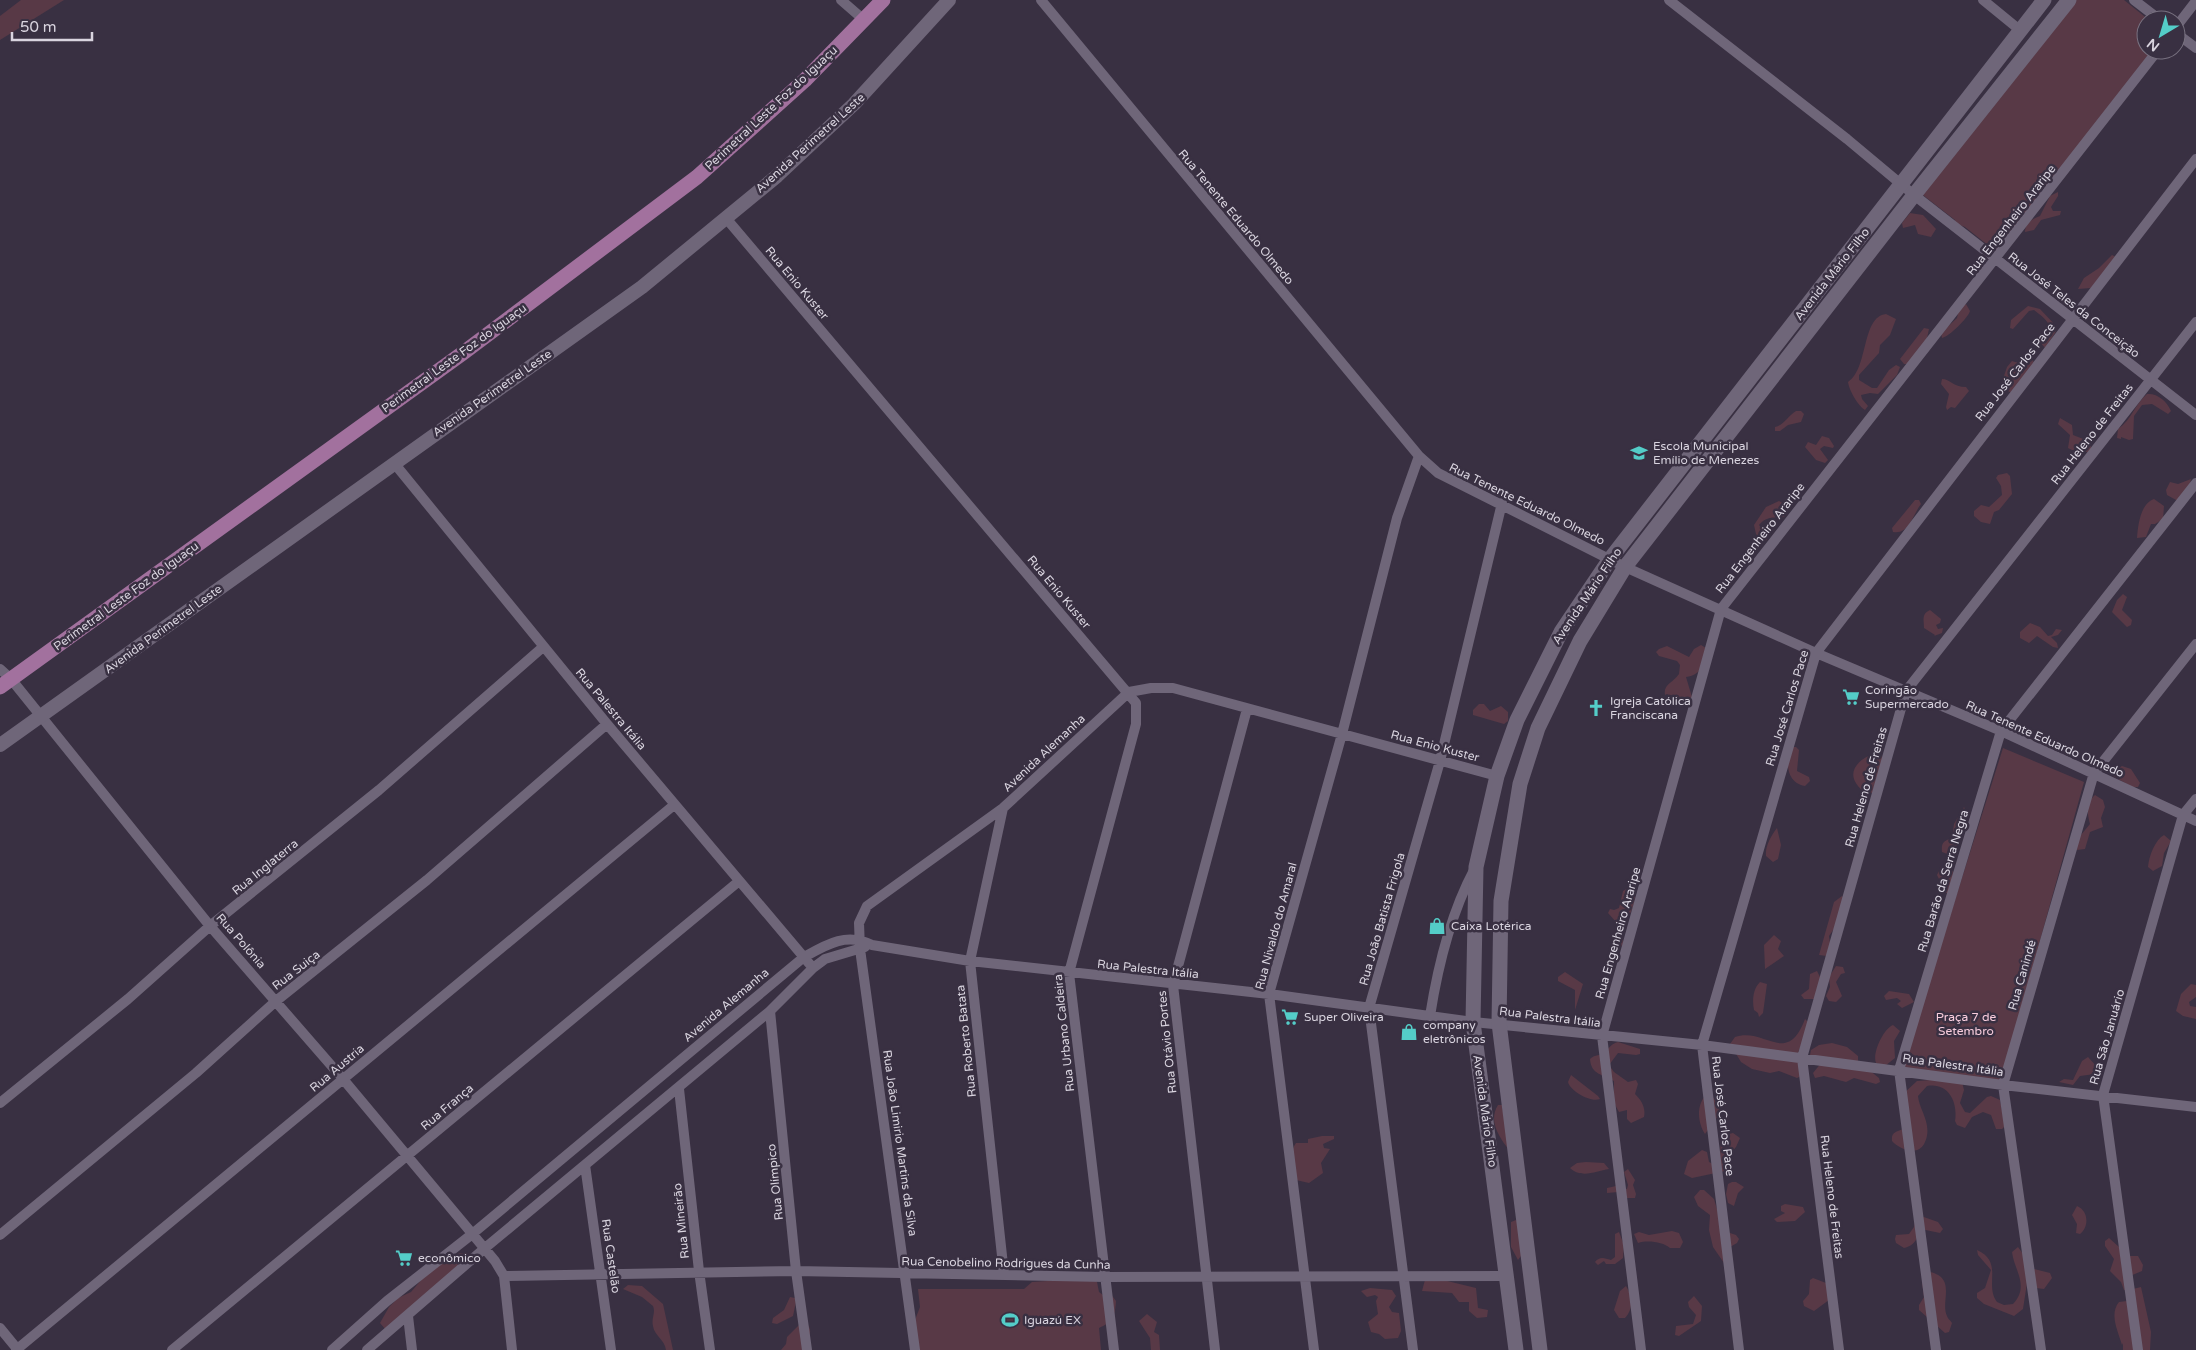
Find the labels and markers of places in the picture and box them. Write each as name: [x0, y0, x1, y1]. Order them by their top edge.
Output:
place label: Escola Municipal Emílio de Menezes: [1653, 439, 1760, 467]
school or university icon: Escola Municipal Emílio de Menezes: [1629, 443, 1649, 463]
place label: Coringão Supermercado: [1865, 683, 1949, 711]
supermarket icon: Coringão Supermercado: [1841, 687, 1861, 707]
place label: Igreja Católica Franciscana: [1610, 694, 1691, 722]
church icon: Igreja Católica Franciscana: [1586, 698, 1606, 718]
shop icon: Caixa Lotérica: [1427, 916, 1447, 936]
place label: Caixa Lotérica: [1451, 919, 1532, 933]
supermarket icon: Super Oliveira: [1280, 1007, 1300, 1027]
place label: Super Oliveira: [1304, 1010, 1384, 1024]
place label: company eletrônicos: [1423, 1018, 1486, 1046]
shop icon: company eletrônicos: [1399, 1022, 1419, 1042]
supermarket icon: econômico: [394, 1248, 414, 1268]
place label: econômico: [418, 1251, 481, 1265]
sports icon: Iguazú EX: [1000, 1310, 1020, 1330]
place label: Iguazú EX: [1024, 1313, 1081, 1327]

